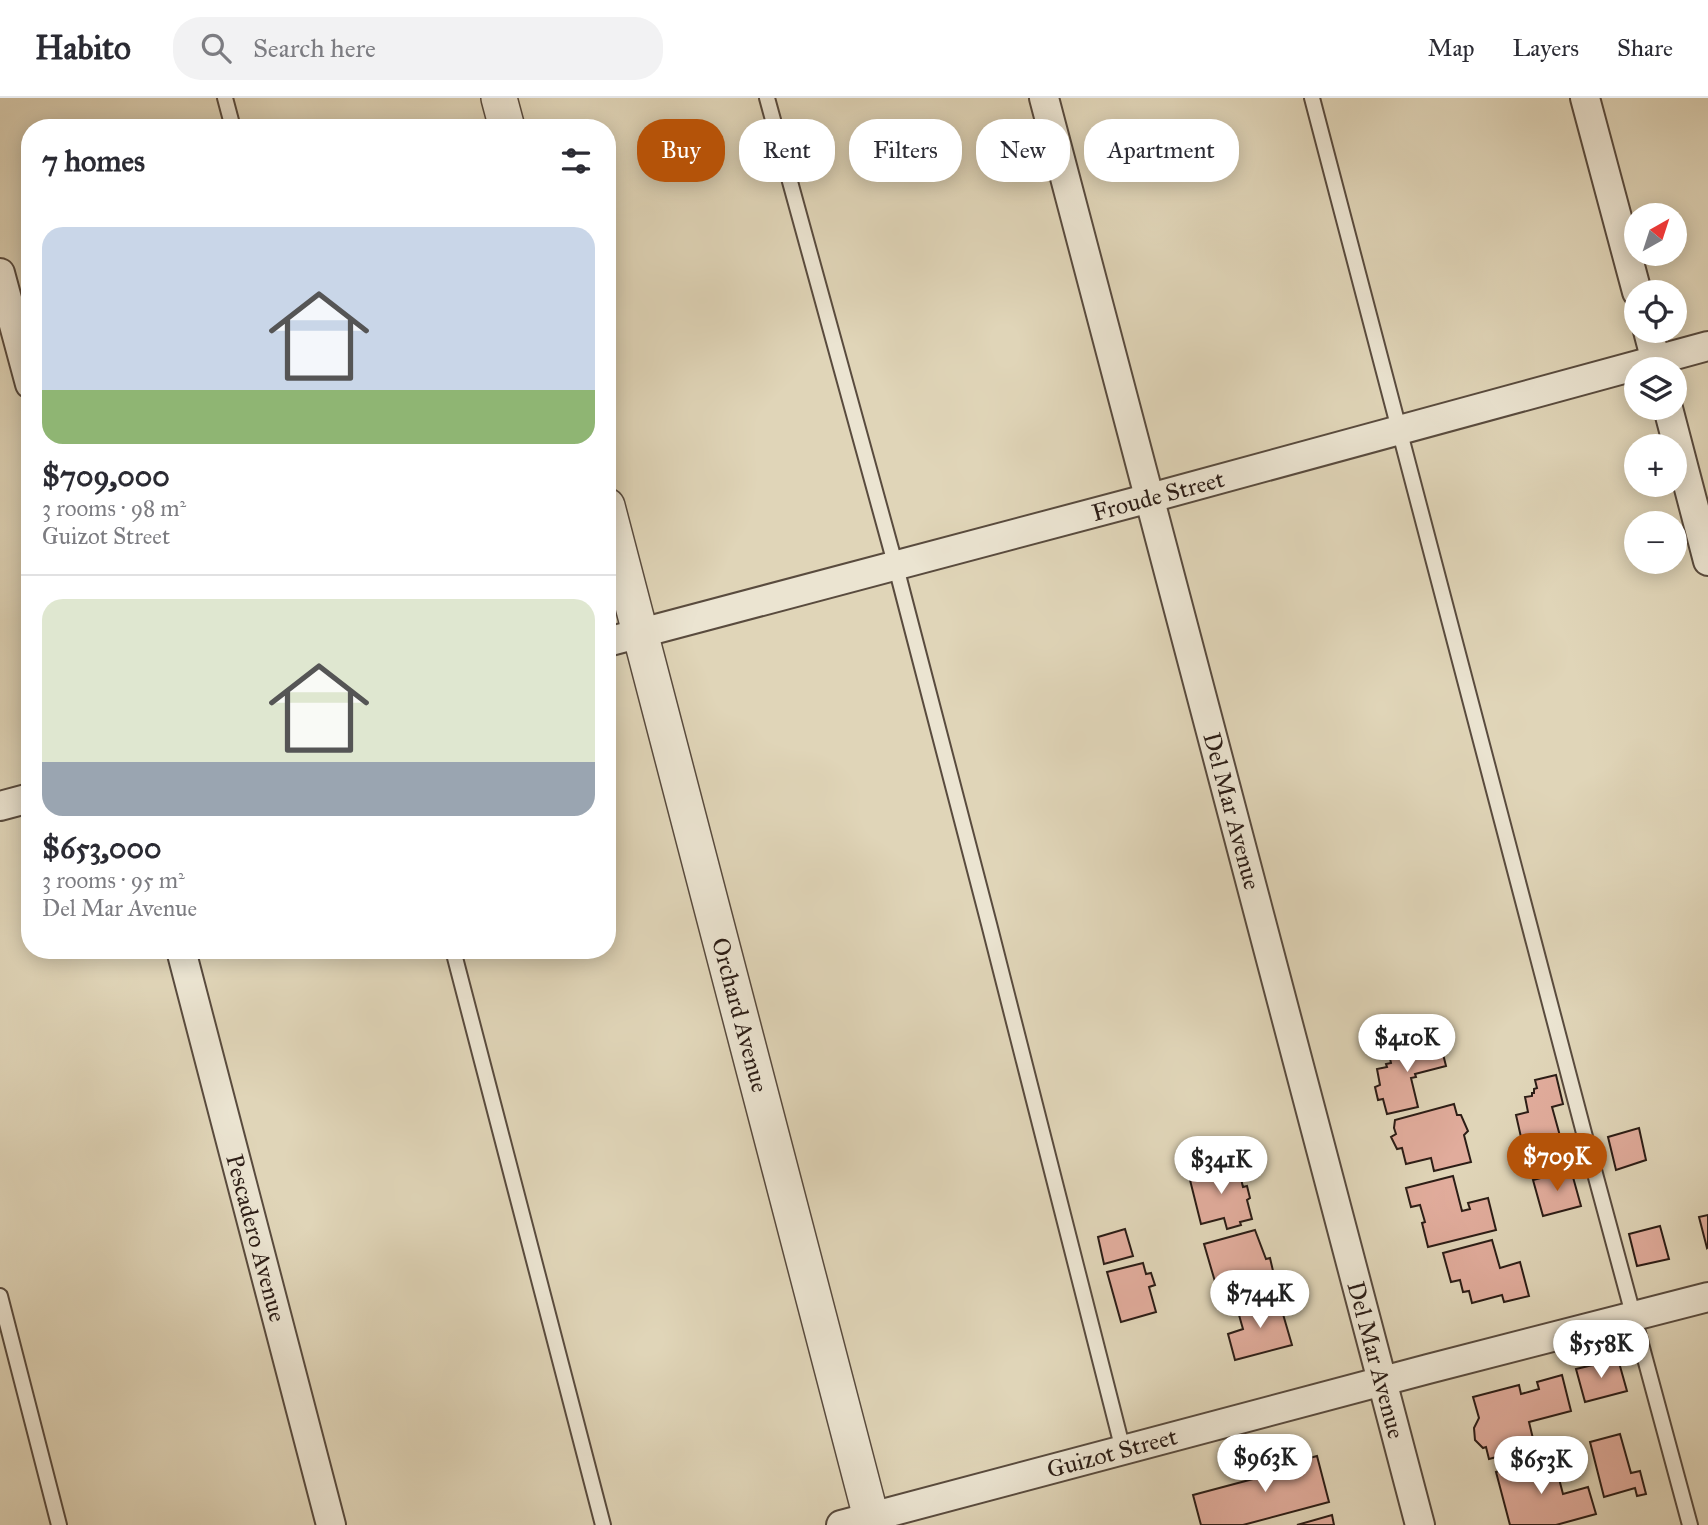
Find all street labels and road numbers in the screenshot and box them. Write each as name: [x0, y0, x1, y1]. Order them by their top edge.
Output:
street label: Froude Street: [1088, 464, 1228, 528]
street label: Del Mar Avenue: [1197, 729, 1267, 893]
street label: Orchard Avenue: [705, 934, 775, 1096]
street label: Pescadero Avenue: [219, 1151, 293, 1325]
street label: Del Mar Avenue: [1341, 1278, 1411, 1442]
street label: Guizot Street: [1044, 1421, 1181, 1485]

